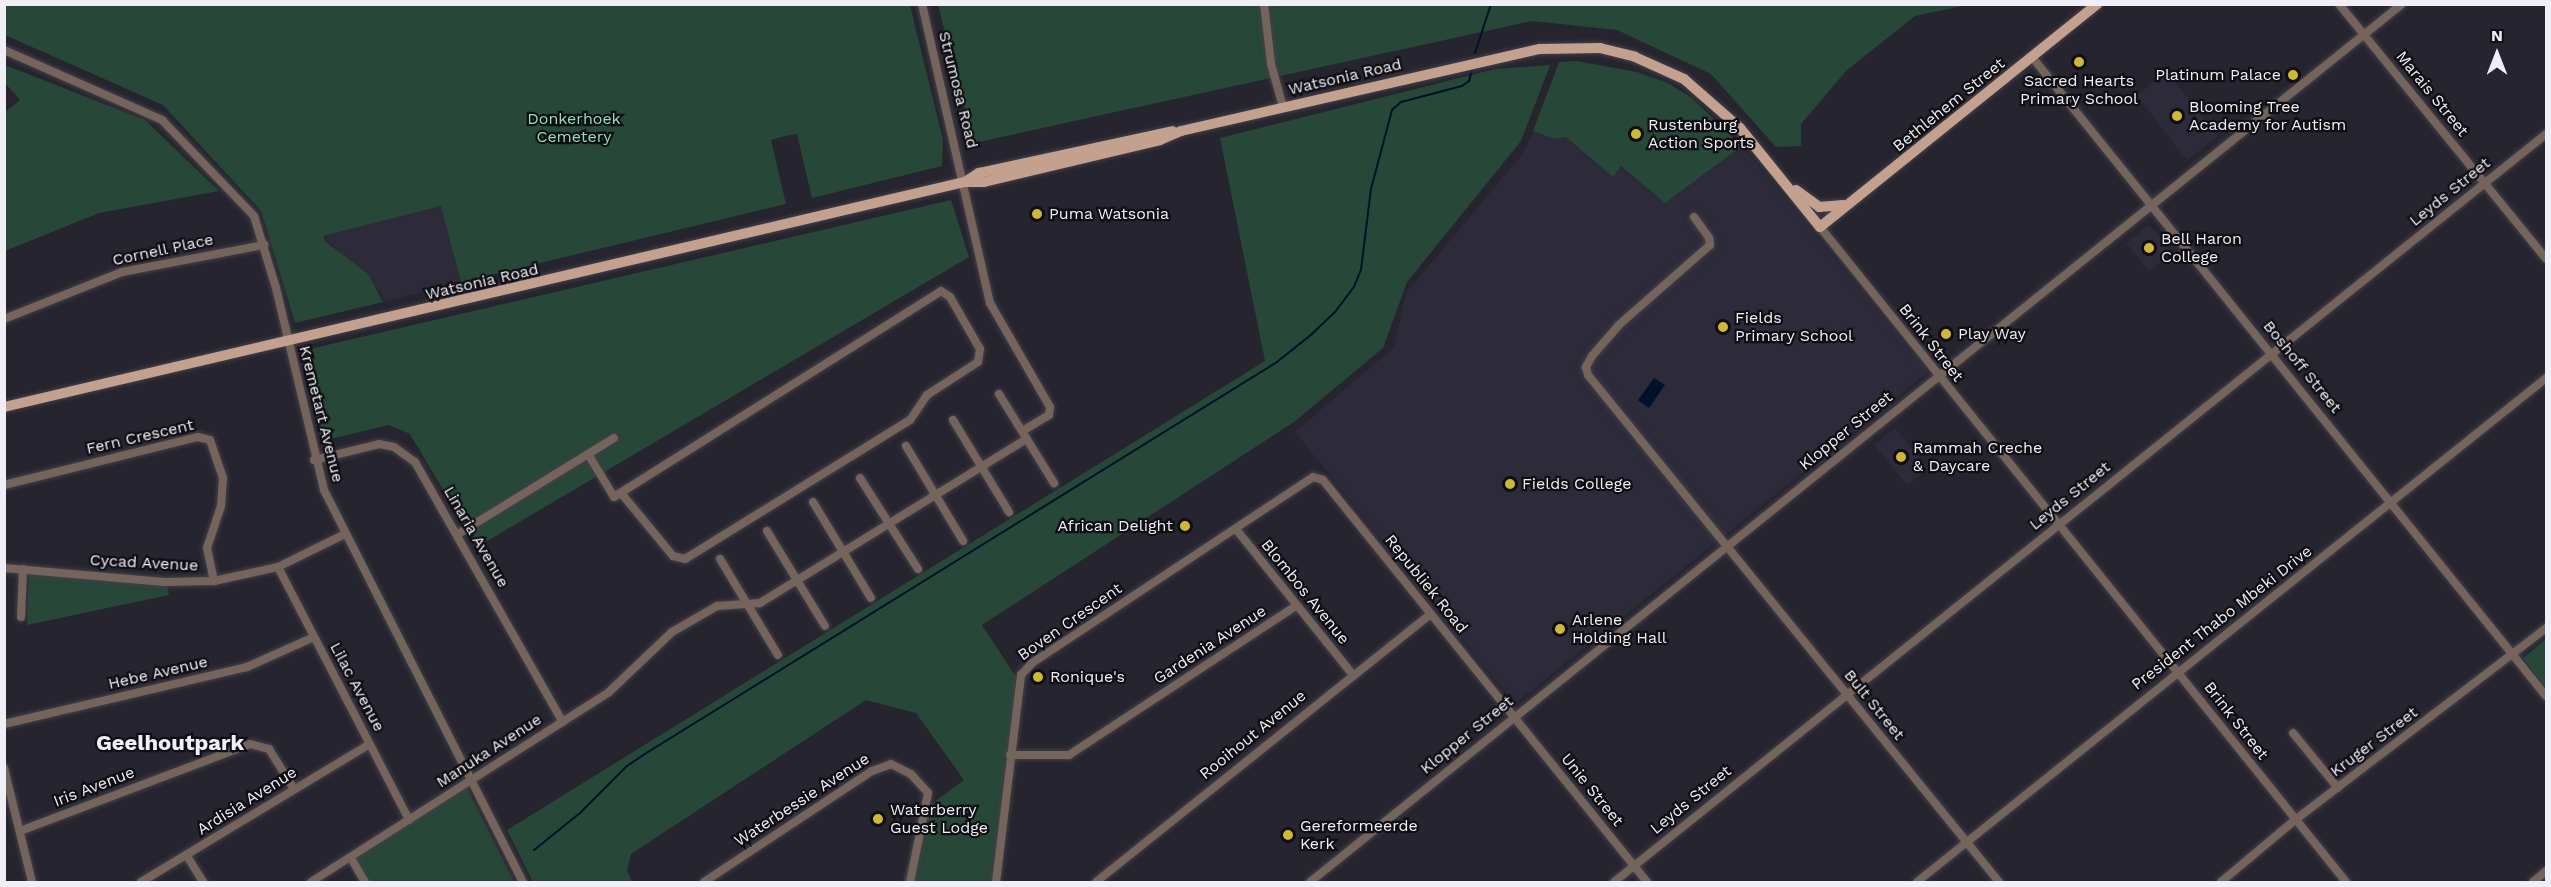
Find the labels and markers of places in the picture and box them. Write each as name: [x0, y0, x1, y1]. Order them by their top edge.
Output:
marker: Sacred Hearts Primary School: [2072, 55, 2086, 69]
place label: Platinum Palace: [2155, 65, 2281, 85]
marker: Platinum Palace: [2286, 68, 2300, 82]
place label: Sacred Hearts Primary School: [2020, 71, 2138, 109]
place label: Blooming Tree Academy for Autism: [2189, 97, 2348, 135]
marker: Blooming Tree Academy for Autism: [2170, 109, 2184, 123]
place label: Rustenburg Action Sports: [1648, 115, 1754, 153]
marker: Rustenburg Action Sports: [1629, 127, 1643, 141]
place label: Puma Watsonia: [1049, 204, 1170, 224]
marker: Puma Watsonia: [1030, 207, 1044, 221]
place label: Bell Haron College: [2161, 229, 2242, 267]
marker: Bell Haron College: [2142, 241, 2156, 255]
place label: Fields Primary School: [1735, 308, 1853, 346]
marker: Fields Primary School: [1716, 320, 1730, 334]
place label: Play Way: [1958, 324, 2027, 344]
marker: Play Way: [1939, 327, 1953, 341]
place label: Rammah Creche & Daycare: [1913, 438, 2042, 476]
marker: Rammah Creche & Daycare: [1894, 450, 1908, 464]
place label: Fields College: [1522, 474, 1631, 494]
marker: Fields College: [1503, 477, 1517, 491]
place label: African Delight: [1057, 516, 1173, 536]
marker: African Delight: [1178, 519, 1192, 533]
place label: Arlene Holding Hall: [1572, 610, 1667, 648]
marker: Arlene Holding Hall: [1553, 622, 1567, 636]
place label: Ronique's: [1050, 667, 1125, 687]
marker: Ronique's: [1031, 670, 1045, 684]
place label: Waterberry Guest Lodge: [890, 800, 988, 838]
marker: Waterberry Guest Lodge: [871, 812, 885, 826]
place label: Gereformeerde Kerk: [1300, 816, 1418, 854]
marker: Gereformeerde Kerk: [1281, 828, 1295, 842]

